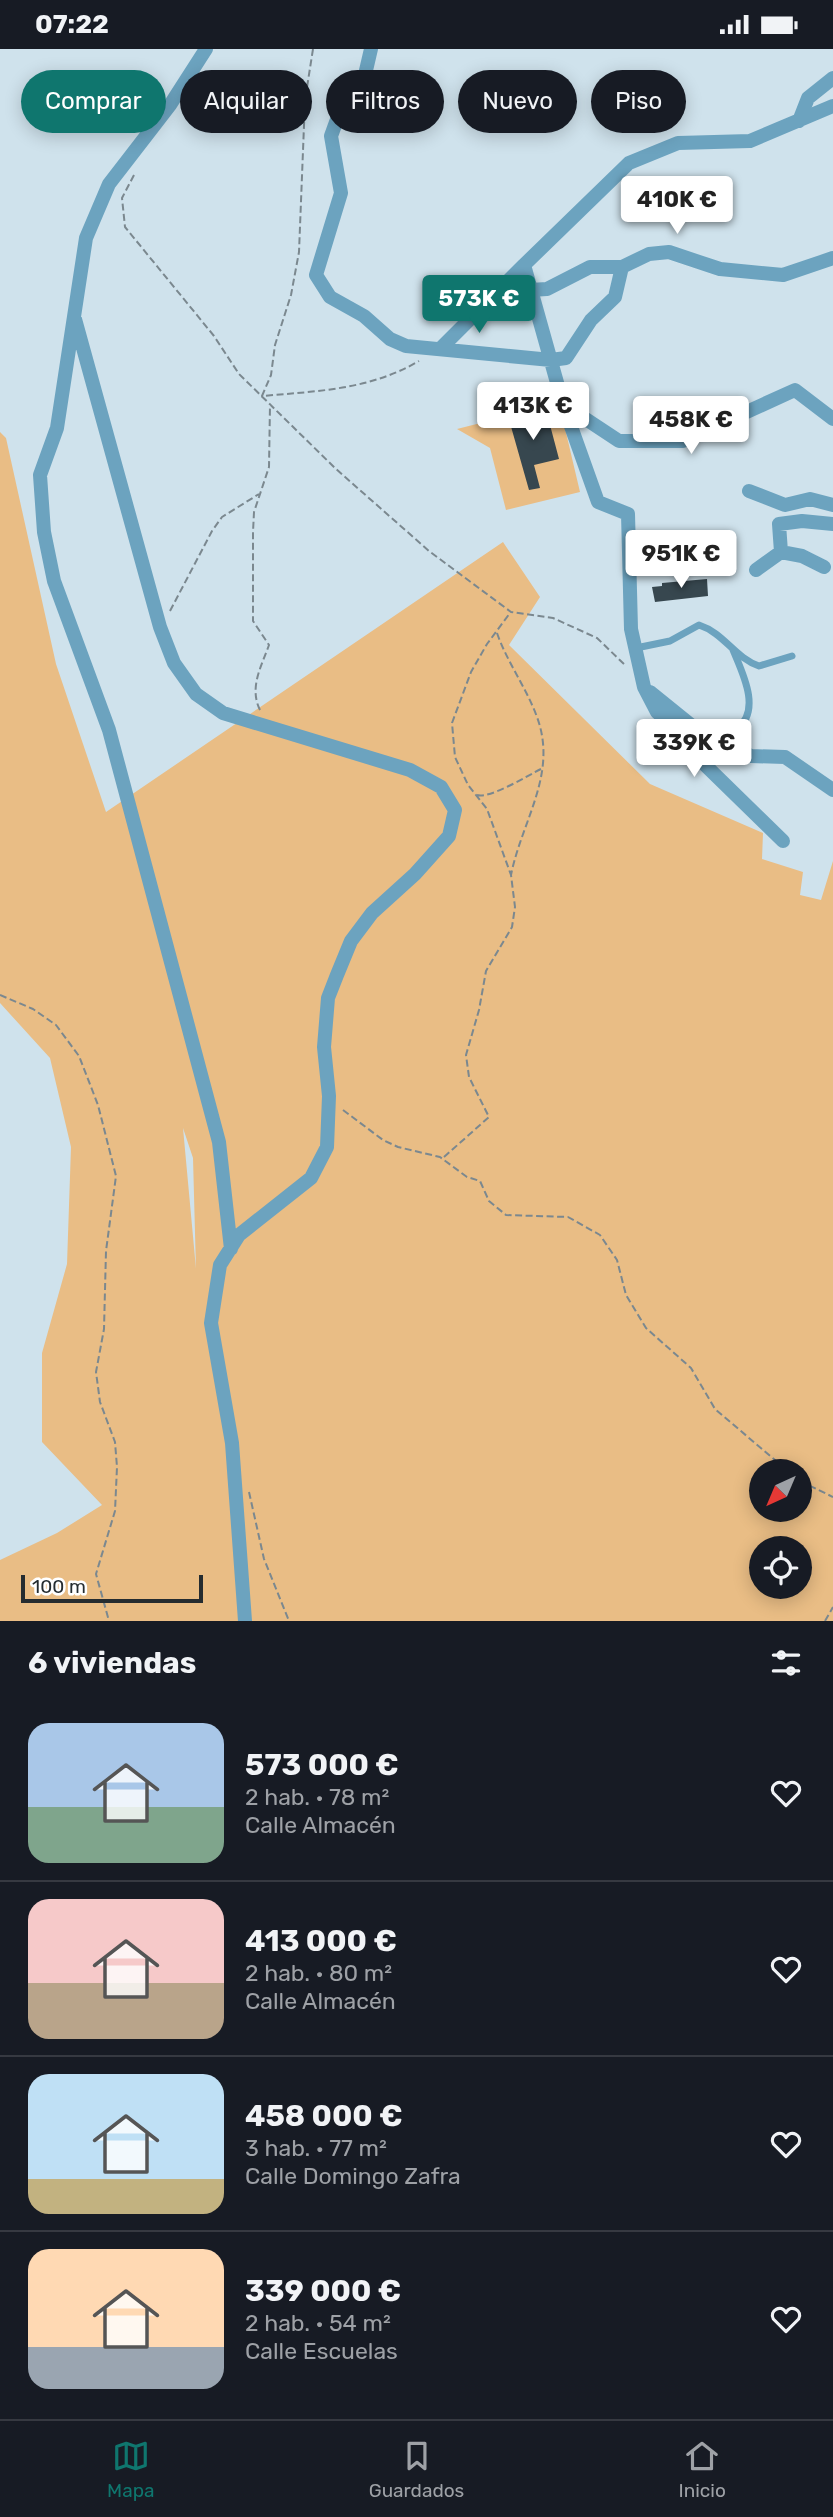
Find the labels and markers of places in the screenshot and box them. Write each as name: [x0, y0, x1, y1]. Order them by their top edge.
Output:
pin: 410K €: [620, 177, 734, 236]
pin: 573K €: [422, 275, 536, 335]
pin: 413K €: [476, 383, 590, 442]
pin: 458K €: [634, 397, 748, 456]
pin: 951K €: [624, 531, 738, 590]
pin: 339K €: [637, 719, 751, 779]

